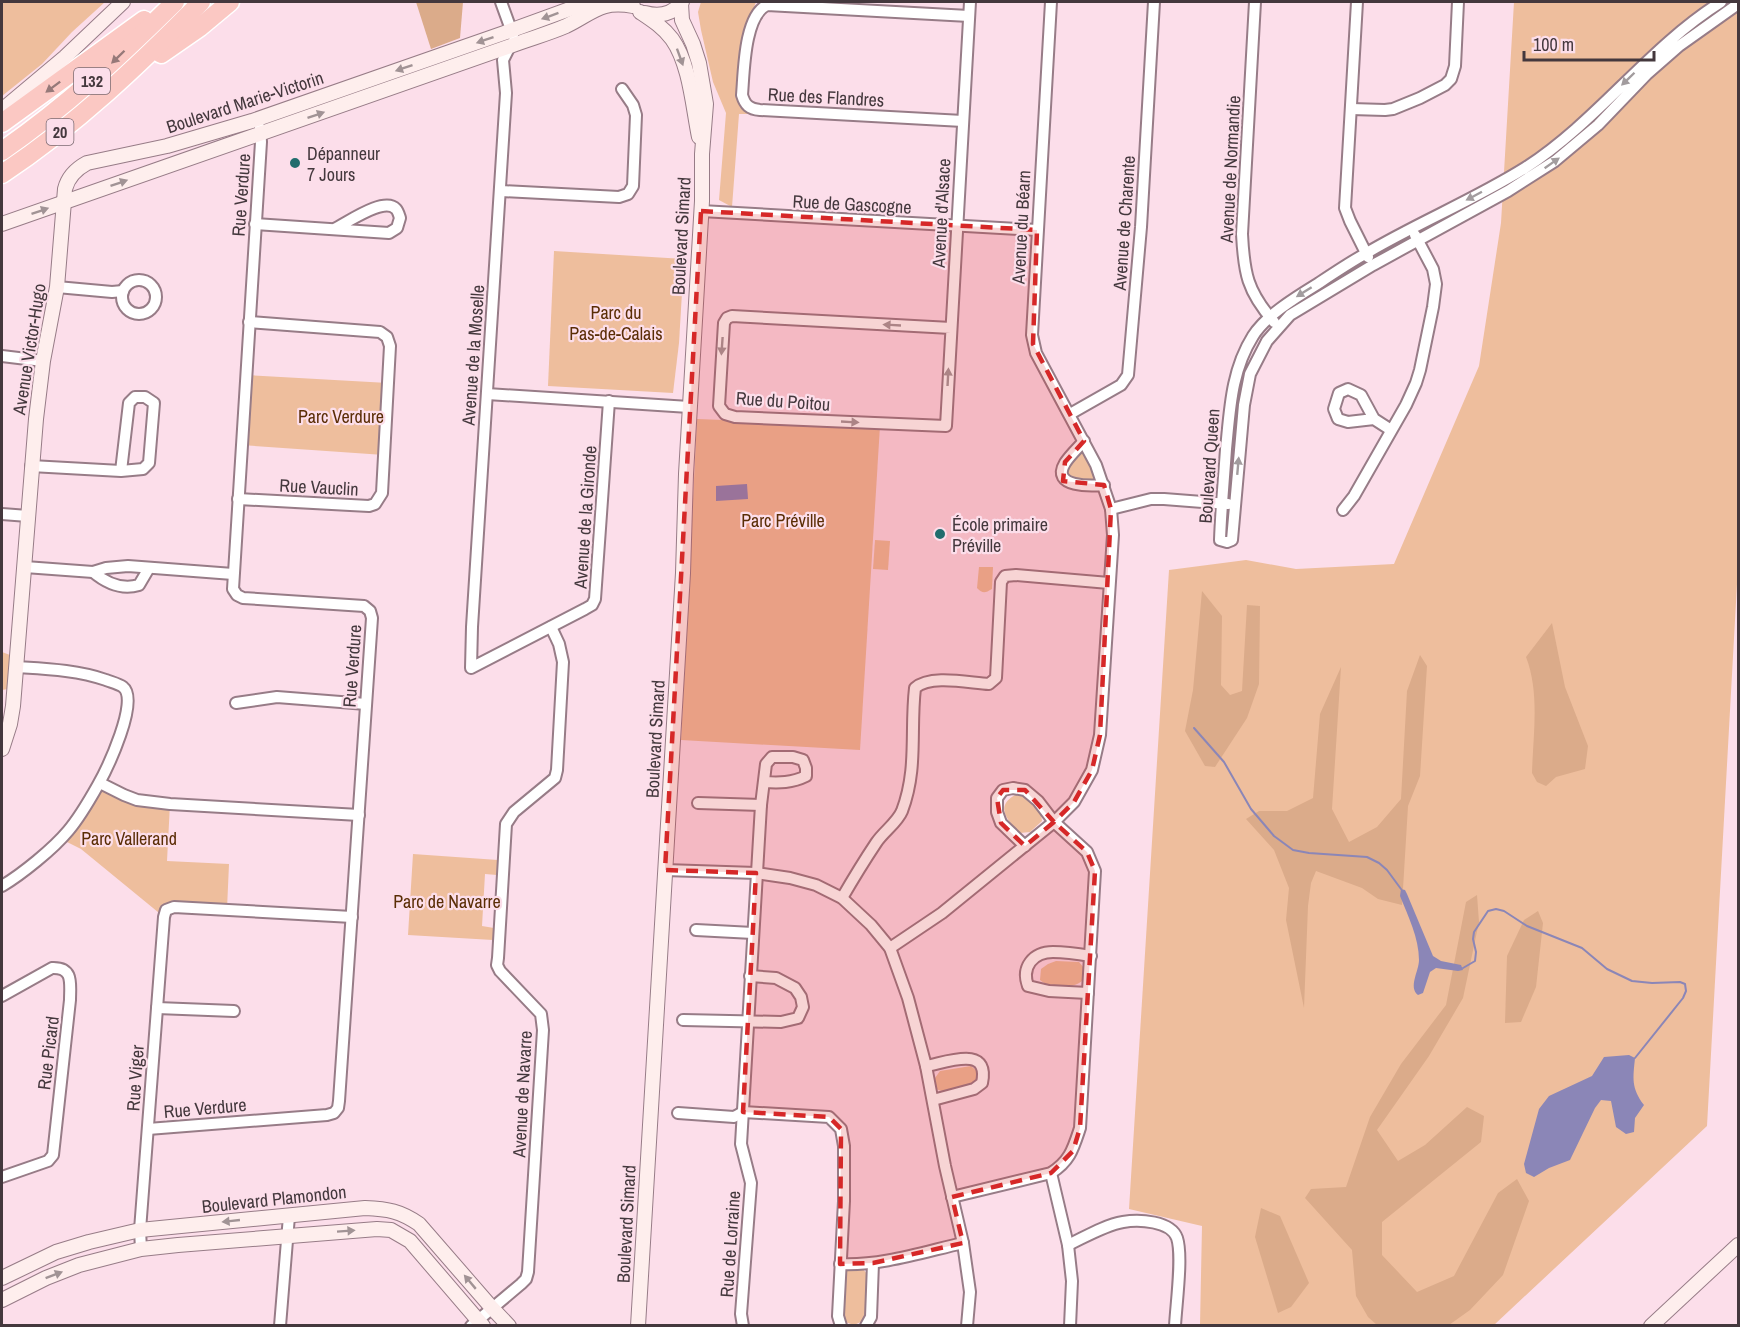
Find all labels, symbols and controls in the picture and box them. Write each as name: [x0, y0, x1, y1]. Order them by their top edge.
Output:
one-way arrow: [541, 12, 559, 21]
scale bar: [1524, 24, 1654, 62]
text: 100 m: [1533, 32, 1574, 57]
one-way arrow: [476, 35, 494, 45]
one-way arrow: [676, 49, 686, 67]
one-way arrow: [112, 50, 126, 64]
one-way arrow: [395, 64, 413, 74]
street label: Boulevard Marie-Victorin: [163, 65, 327, 139]
road number: 132: [74, 68, 110, 94]
one-way arrow: [1621, 71, 1635, 85]
one-way arrow: [45, 81, 61, 93]
street label: Rue des Flandres: [767, 81, 885, 113]
street label: Avenue de Normandie: [1214, 95, 1246, 244]
one-way arrow: [307, 109, 325, 119]
road number: 20: [46, 119, 74, 145]
place label: Dépanneur 7 Jours: [307, 141, 380, 187]
street label: Rue Verdure: [226, 153, 256, 237]
street label: Avenue de Charente: [1107, 155, 1141, 292]
marker: Dépanneur 7 Jours: [288, 156, 302, 170]
street label: Avenue d'Alsace: [926, 158, 956, 269]
one-way arrow: [1544, 158, 1560, 169]
street label: Avenue du Béarn: [1005, 170, 1036, 285]
street label: Boulevard Simard: [665, 176, 697, 296]
one-way arrow: [110, 178, 128, 188]
street label: Rue de Gascogne: [792, 188, 912, 220]
one-way arrow: [1465, 191, 1482, 201]
one-way arrow: [31, 205, 49, 215]
street label: Avenue Victor-Hugo: [6, 282, 52, 417]
street label: Avenue de la Moselle: [456, 284, 490, 427]
one-way arrow: [1296, 286, 1312, 297]
park label: Parc du Pas-de-Calais: [569, 300, 663, 346]
one-way arrow: [883, 321, 902, 330]
one-way arrow: [718, 336, 727, 355]
one-way arrow: [944, 368, 953, 387]
street label: Rue du Poitou: [735, 385, 831, 417]
park label: Parc Verdure: [298, 404, 384, 429]
street label: Boulevard Queen: [1193, 408, 1225, 524]
one-way arrow: [840, 417, 859, 426]
street label: Avenue de la Gironde: [567, 445, 602, 590]
one-way arrow: [1233, 457, 1243, 476]
street label: Rue Vauclin: [279, 472, 359, 502]
park label: Parc Préville: [741, 508, 825, 533]
place label: École primaire Préville: [952, 512, 1048, 558]
marker: École primaire Préville: [933, 527, 947, 541]
street label: Rue Verdure: [337, 624, 367, 708]
street label: Boulevard Simard: [639, 679, 671, 799]
park label: Parc Vallerand: [81, 826, 177, 851]
park label: Parc de Navarre: [393, 889, 501, 914]
street label: Rue Picard: [31, 1015, 65, 1091]
street label: Avenue de Navarre: [506, 1030, 538, 1159]
street label: Rue Viger: [120, 1044, 150, 1112]
street label: Rue Verdure: [163, 1092, 247, 1124]
street label: Boulevard Simard: [610, 1164, 642, 1284]
street label: Boulevard Plamondon: [200, 1179, 348, 1219]
street label: Rue de Lorraine: [714, 1190, 746, 1298]
one-way arrow: [221, 1216, 240, 1226]
one-way arrow: [337, 1227, 356, 1236]
one-way arrow: [45, 1270, 63, 1279]
one-way arrow: [464, 1275, 477, 1290]

